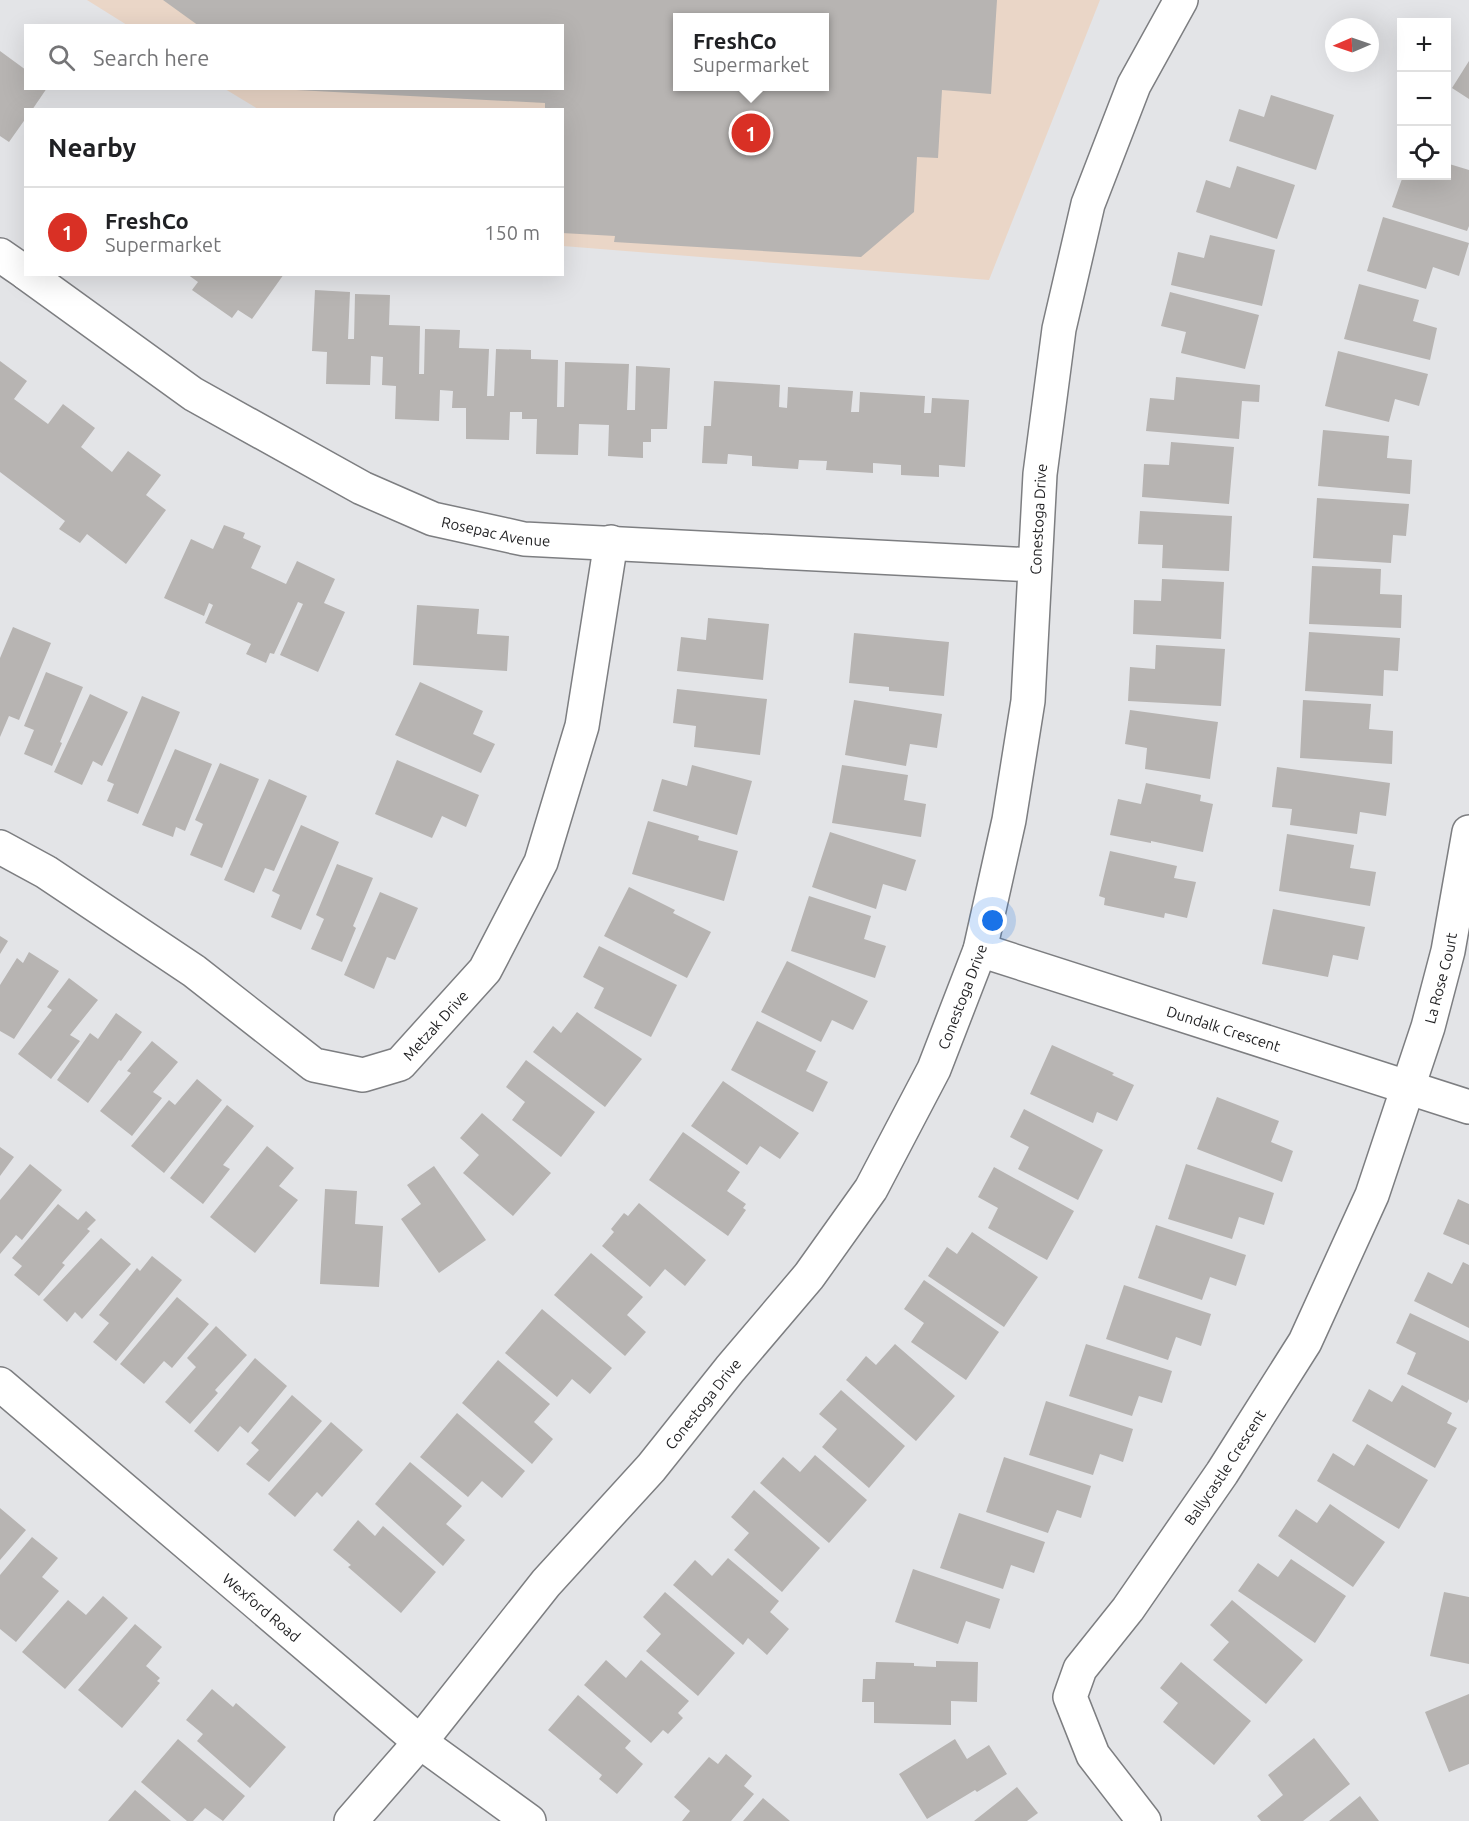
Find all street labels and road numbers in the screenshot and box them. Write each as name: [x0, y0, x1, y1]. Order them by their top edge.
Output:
street label: Conestoga Drive: [1026, 462, 1050, 575]
street label: Rosepac Avenue: [440, 513, 551, 549]
street label: La Rose Court: [1421, 931, 1460, 1025]
street label: Conestoga Drive: [934, 943, 989, 1052]
street label: Metzak Drive: [399, 987, 471, 1063]
street label: Dundalk Crescent: [1165, 1002, 1283, 1055]
street label: Conestoga Drive: [661, 1355, 744, 1452]
street label: Ballycastle Crescent: [1180, 1406, 1269, 1528]
street label: Wexford Road: [220, 1569, 304, 1645]

